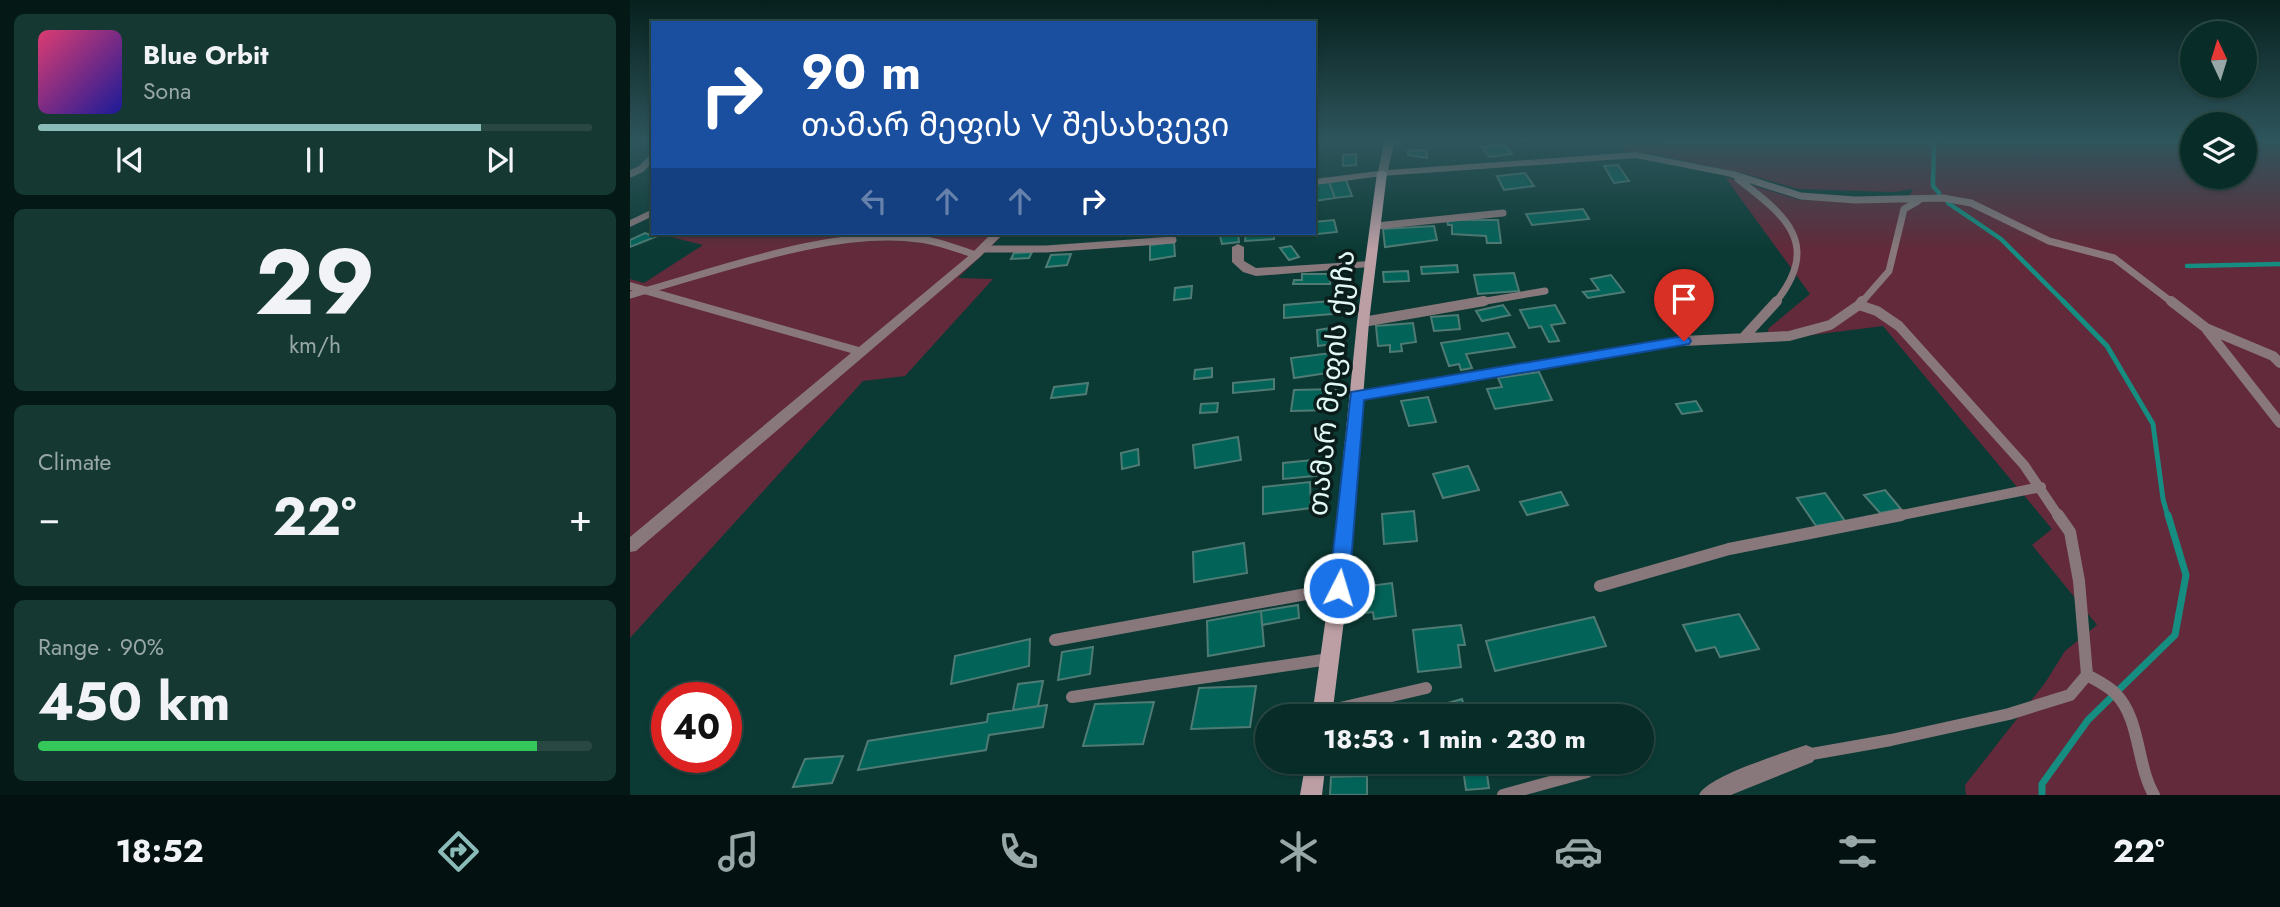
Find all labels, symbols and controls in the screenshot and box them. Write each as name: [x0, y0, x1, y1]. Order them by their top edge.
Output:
north arrow: [2180, 21, 2258, 98]
map controls: [2180, 21, 2257, 189]
text: Blue Orbit: [143, 36, 268, 74]
text: 90 m: [801, 37, 921, 107]
icon: right: [686, 49, 777, 140]
text: Sona: [143, 74, 191, 108]
text: თამარ მეფის V შესახვევი: [801, 102, 1229, 148]
button: layers: [2180, 112, 2257, 189]
icon: previous: [111, 141, 149, 179]
icon: pause: [296, 141, 334, 179]
icon: next: [481, 141, 519, 179]
icon: left: [855, 182, 893, 220]
icon: ahead: [928, 182, 966, 220]
icon: ahead: [1001, 182, 1039, 220]
icon: right: [1074, 182, 1112, 220]
text: 29: [255, 217, 375, 348]
street label: თამარ მეფის ქუჩა: [1297, 248, 1365, 518]
pin: [1654, 269, 1714, 341]
icon: arrive: [1665, 280, 1703, 318]
text: km/h: [289, 328, 341, 362]
text: Climate: [38, 445, 111, 479]
text: 22°: [273, 479, 356, 555]
text: −: [38, 490, 60, 545]
text: +: [569, 490, 592, 545]
position arrow: [1302, 551, 1376, 625]
text: Range · 90%: [38, 630, 164, 664]
text: 450 km: [38, 664, 231, 740]
speed limit sign: 40: [651, 682, 742, 773]
text: 18:53 · 1 min · 230 m: [1323, 720, 1586, 758]
icon: directions: [434, 827, 483, 876]
icon: music: [714, 827, 763, 876]
icon: phone: [994, 827, 1043, 876]
icon: climate: [1274, 827, 1323, 876]
icon: car: [1554, 827, 1603, 876]
icon: filters: [1833, 827, 1882, 876]
text: 18:52: [115, 828, 204, 874]
text: 22°: [2113, 828, 2165, 874]

